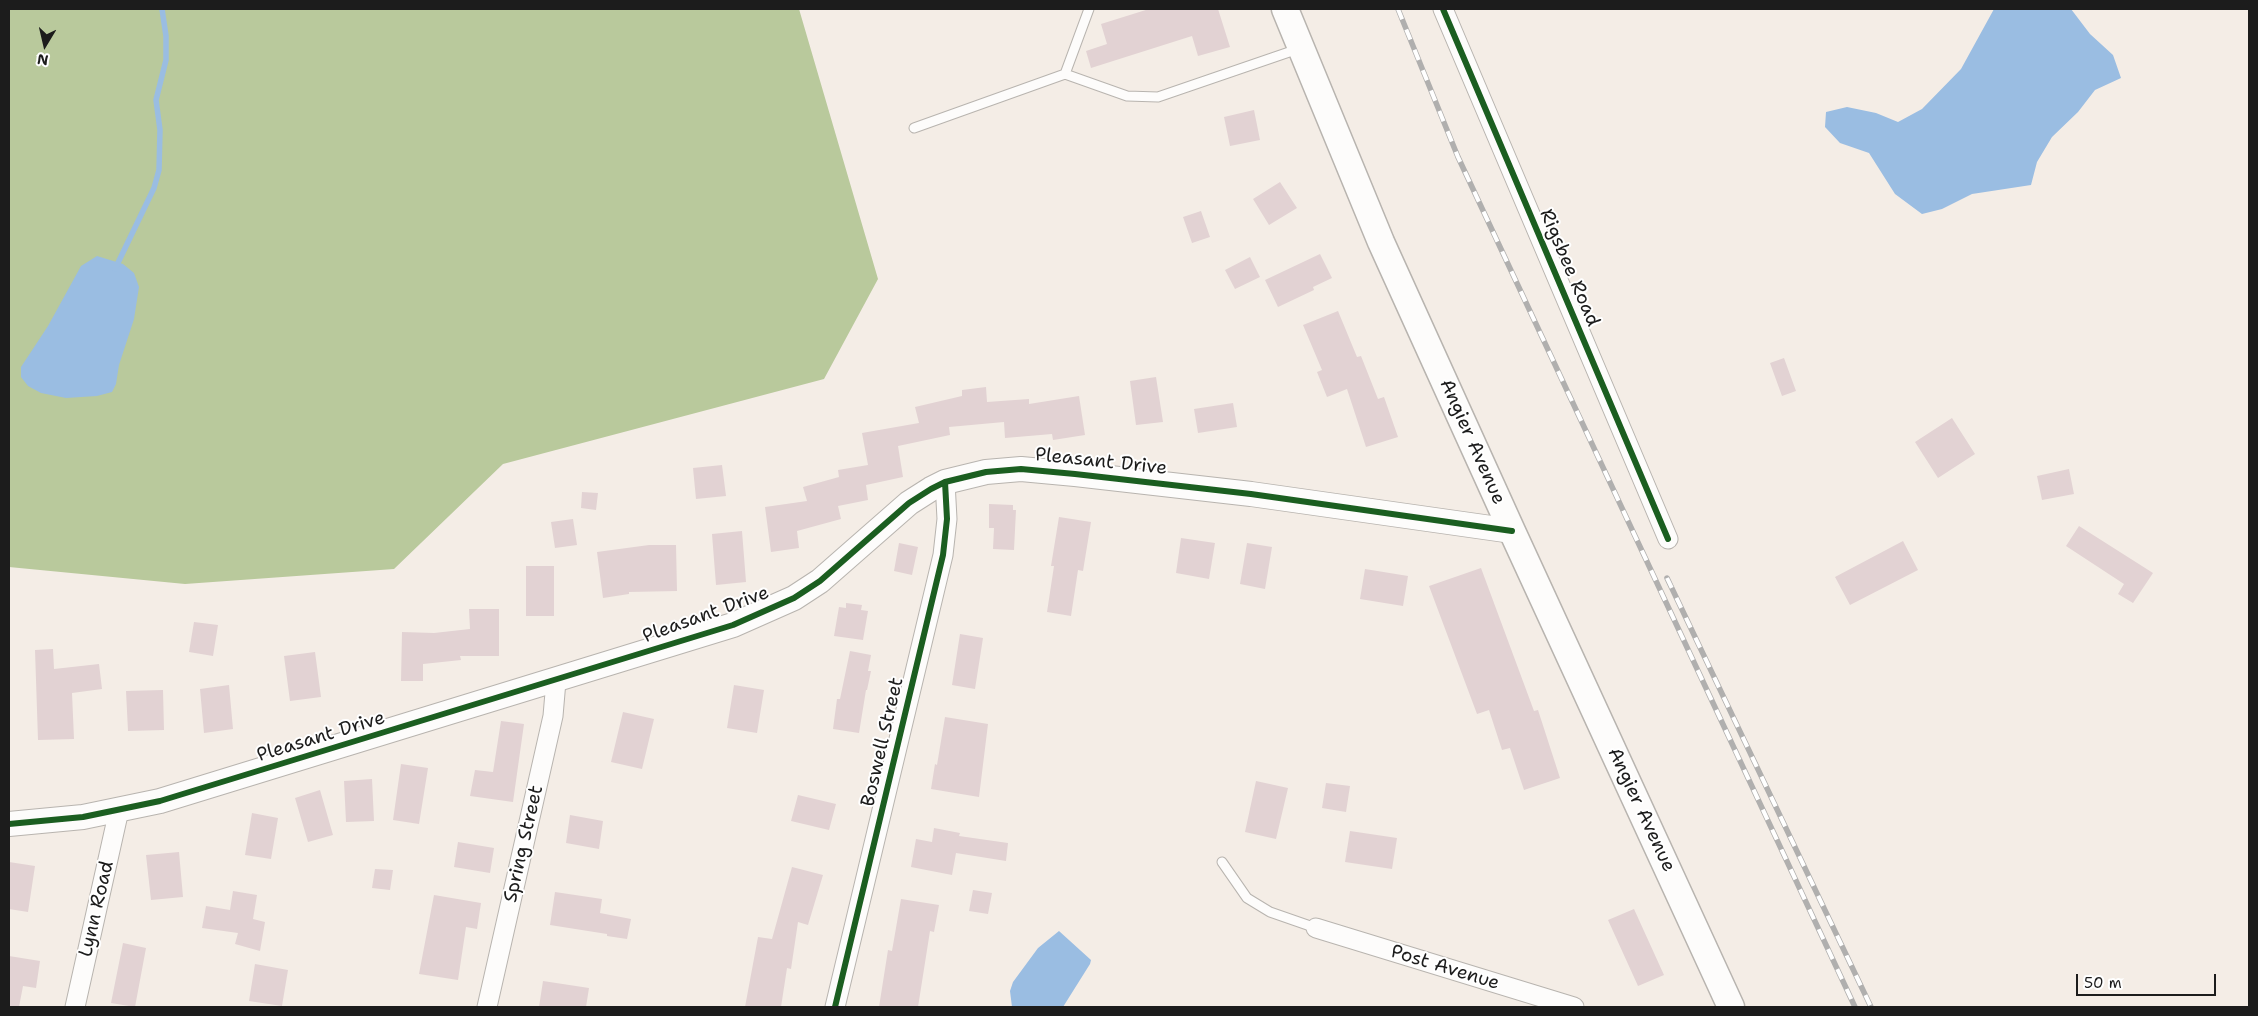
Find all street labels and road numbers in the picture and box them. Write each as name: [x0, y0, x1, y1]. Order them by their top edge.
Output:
street label: Rigsbee Road: [1534, 206, 1604, 330]
street label: Angier Avenue: [1434, 376, 1510, 508]
street label: Pleasant Drive: [1034, 444, 1168, 480]
street label: Pleasant Drive: [640, 582, 772, 648]
street label: Boswell Street: [857, 675, 909, 809]
street label: Pleasant Drive: [254, 707, 388, 767]
street label: Angier Avenue: [1602, 744, 1680, 876]
street label: Spring Street: [499, 783, 549, 905]
street label: Lynn Road: [75, 859, 119, 959]
street label: Post Avenue: [1388, 941, 1502, 995]

